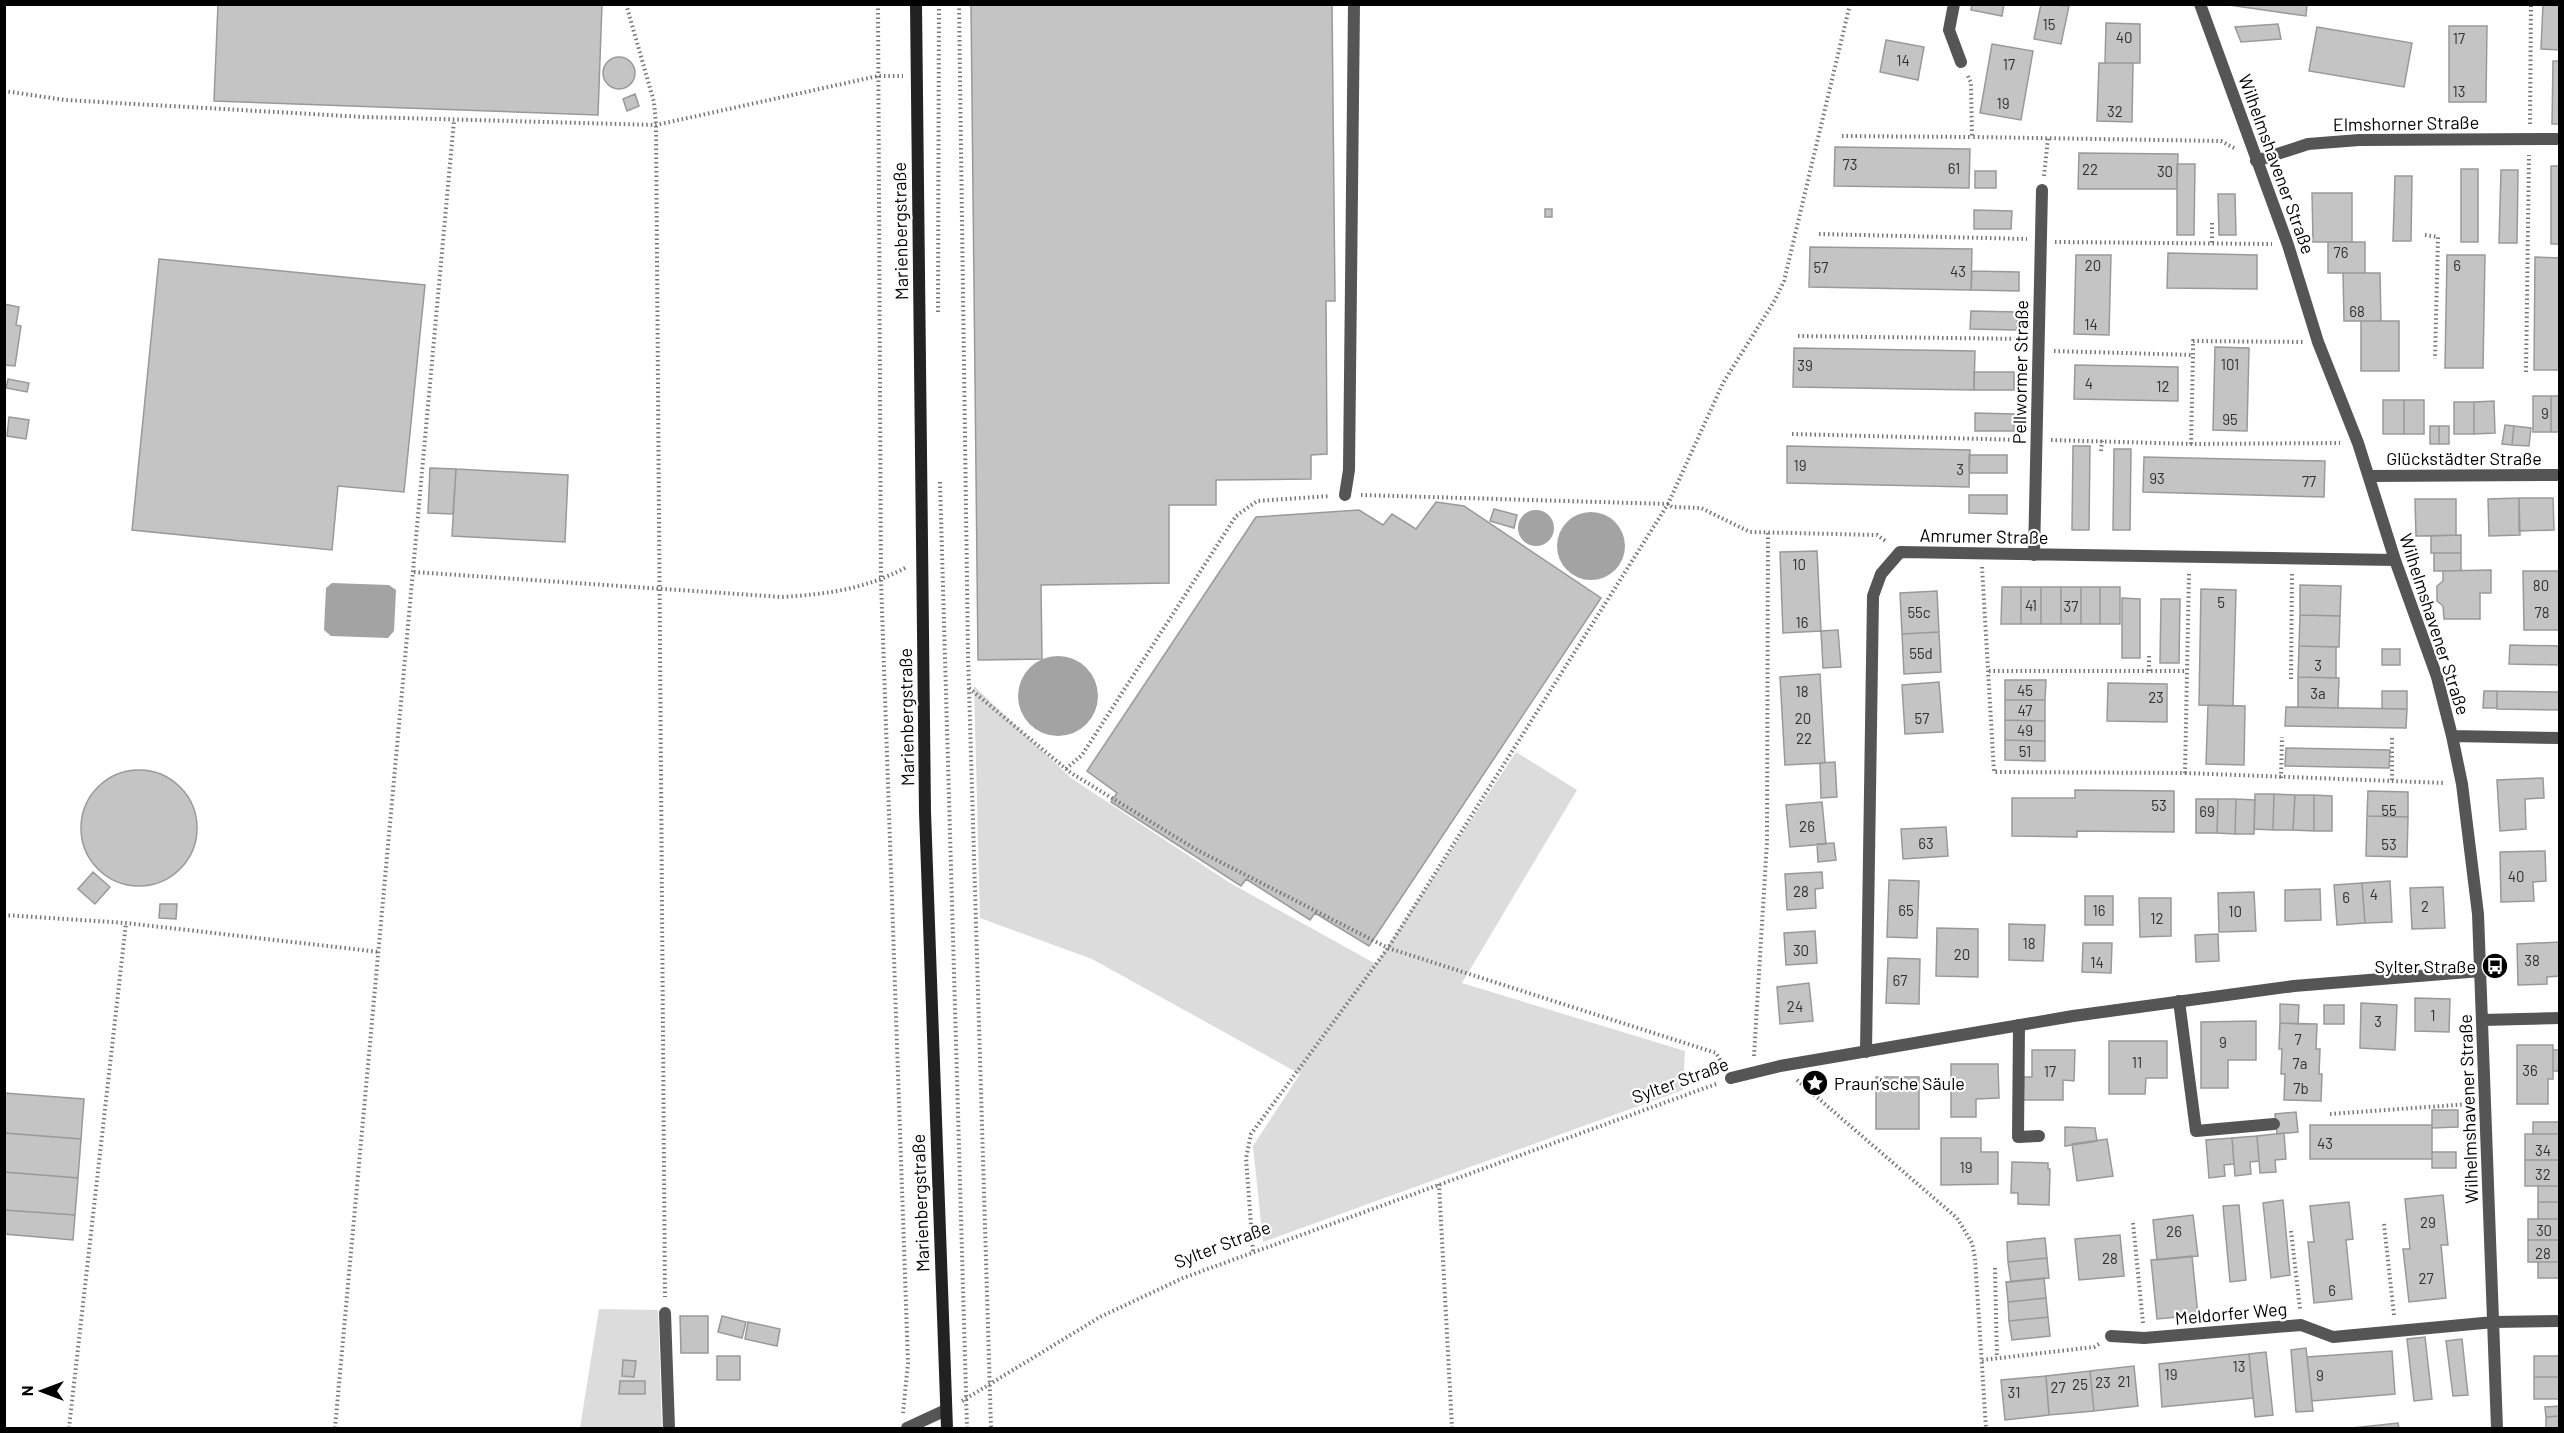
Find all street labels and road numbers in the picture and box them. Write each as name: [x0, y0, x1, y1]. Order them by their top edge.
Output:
street label: Wilhelmshavener Straße: [2234, 71, 2320, 257]
street label: Elmshorner Straße: [2333, 111, 2479, 135]
street label: Marienbergstraße: [888, 162, 912, 300]
street label: Pellwormer Straße: [2008, 300, 2032, 444]
street label: Glückstädter Straße: [2386, 447, 2542, 469]
street label: Amrumer Straße: [1919, 524, 2049, 548]
street label: Wilhelmshavener Straße: [2395, 530, 2475, 718]
street label: Marienbergstraße: [894, 648, 918, 786]
street label: Wilhelmshavener Straße: [2454, 1014, 2482, 1204]
street label: Sylter Straße: [1629, 1052, 1731, 1108]
street label: Marienbergstraße: [907, 1134, 933, 1272]
street label: Sylter Straße: [1171, 1216, 1273, 1272]
street label: Meldorfer Weg: [2174, 1297, 2288, 1329]

